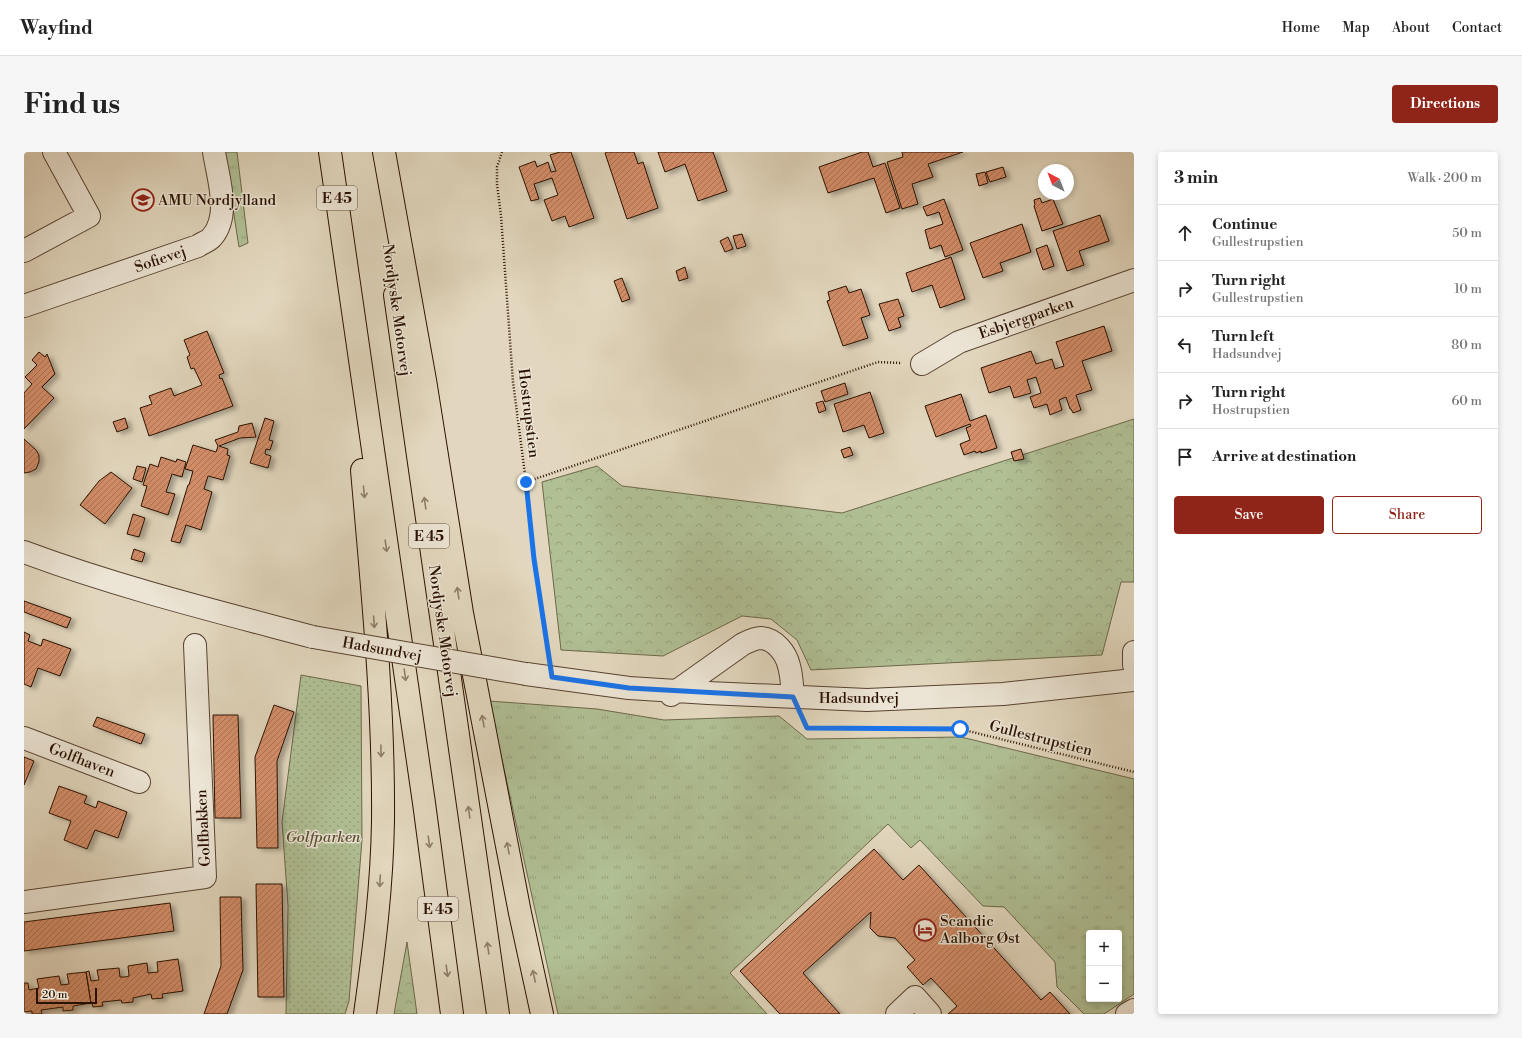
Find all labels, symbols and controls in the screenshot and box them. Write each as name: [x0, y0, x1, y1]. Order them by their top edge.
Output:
text: Wayfind: [20, 16, 93, 40]
text: Home: [1282, 19, 1320, 37]
text: Map: [1342, 19, 1370, 37]
text: About: [1392, 19, 1430, 37]
text: Contact: [1452, 19, 1502, 37]
button: Directions: [1392, 85, 1498, 123]
text: Find us: [24, 87, 120, 122]
north arrow: [1038, 164, 1074, 200]
text: 3 min: [1174, 167, 1218, 189]
text: Walk · 200 m: [1408, 170, 1482, 186]
road number: E 45: [317, 186, 357, 210]
school or university icon: AMU Nordjylland: [130, 187, 156, 213]
place label: AMU Nordjylland: [157, 191, 277, 210]
text: Continue: [1212, 215, 1277, 234]
icon: ahead: [1174, 222, 1196, 244]
text: 50 m: [1452, 225, 1482, 241]
text: Gullestrupstien: [1212, 234, 1304, 250]
street label: Sofievej: [132, 242, 188, 277]
street label: Nordjyske Motorvej: [378, 243, 415, 377]
text: Turn right: [1212, 271, 1286, 290]
icon: right: [1174, 278, 1196, 300]
text: 10 m: [1454, 281, 1482, 297]
text: Gullestrupstien: [1212, 290, 1304, 306]
street label: Esbjergparken: [976, 293, 1076, 344]
text: Turn left: [1212, 327, 1274, 346]
icon: left: [1174, 334, 1196, 356]
text: 80 m: [1451, 337, 1482, 353]
text: Hadsundvej: [1212, 346, 1282, 362]
street label: Hostrupstien: [514, 367, 543, 459]
text: Turn right: [1212, 383, 1286, 402]
icon: right: [1174, 390, 1196, 412]
text: 60 m: [1451, 393, 1482, 409]
text: Hostrupstien: [1212, 402, 1290, 418]
icon: arrive: [1174, 446, 1196, 468]
text: Arrive at destination: [1212, 447, 1356, 466]
route end: [517, 473, 535, 491]
one-way arrow: [360, 485, 367, 498]
button: Save: [1174, 496, 1324, 534]
button: Share: [1332, 496, 1482, 534]
one-way arrow: [421, 497, 429, 510]
road number: E 45: [409, 524, 449, 548]
one-way arrow: [382, 539, 390, 552]
street label: Nordjyske Motorvej: [424, 564, 461, 698]
one-way arrow: [454, 587, 462, 600]
one-way arrow: [371, 615, 378, 628]
street label: Hadsundvej: [341, 633, 423, 666]
one-way arrow: [401, 668, 409, 681]
street label: Hadsundvej: [819, 689, 899, 708]
one-way arrow: [478, 715, 486, 728]
street label: Gullestrupstien: [987, 716, 1094, 760]
route start: [951, 720, 969, 738]
street label: Golfhaven: [46, 739, 118, 782]
one-way arrow: [377, 744, 385, 757]
street label: Golfbakken: [192, 789, 215, 867]
one-way arrow: [465, 806, 473, 819]
park label: Golfparken: [286, 828, 361, 847]
one-way arrow: [425, 835, 433, 848]
one-way arrow: [503, 842, 511, 855]
one-way arrow: [376, 874, 383, 887]
road number: E 45: [418, 897, 458, 921]
place label: Scandic Aalborg Øst: [939, 912, 1021, 948]
hotel icon: Scandic Aalborg Øst: [912, 917, 938, 943]
map controls: [1086, 930, 1122, 1002]
button: +: [1086, 930, 1122, 966]
one-way arrow: [484, 942, 492, 955]
one-way arrow: [443, 964, 451, 977]
button: −: [1086, 966, 1122, 1002]
one-way arrow: [529, 970, 537, 983]
scale bar: [36, 986, 97, 1005]
text: 20 m: [42, 988, 67, 1002]

